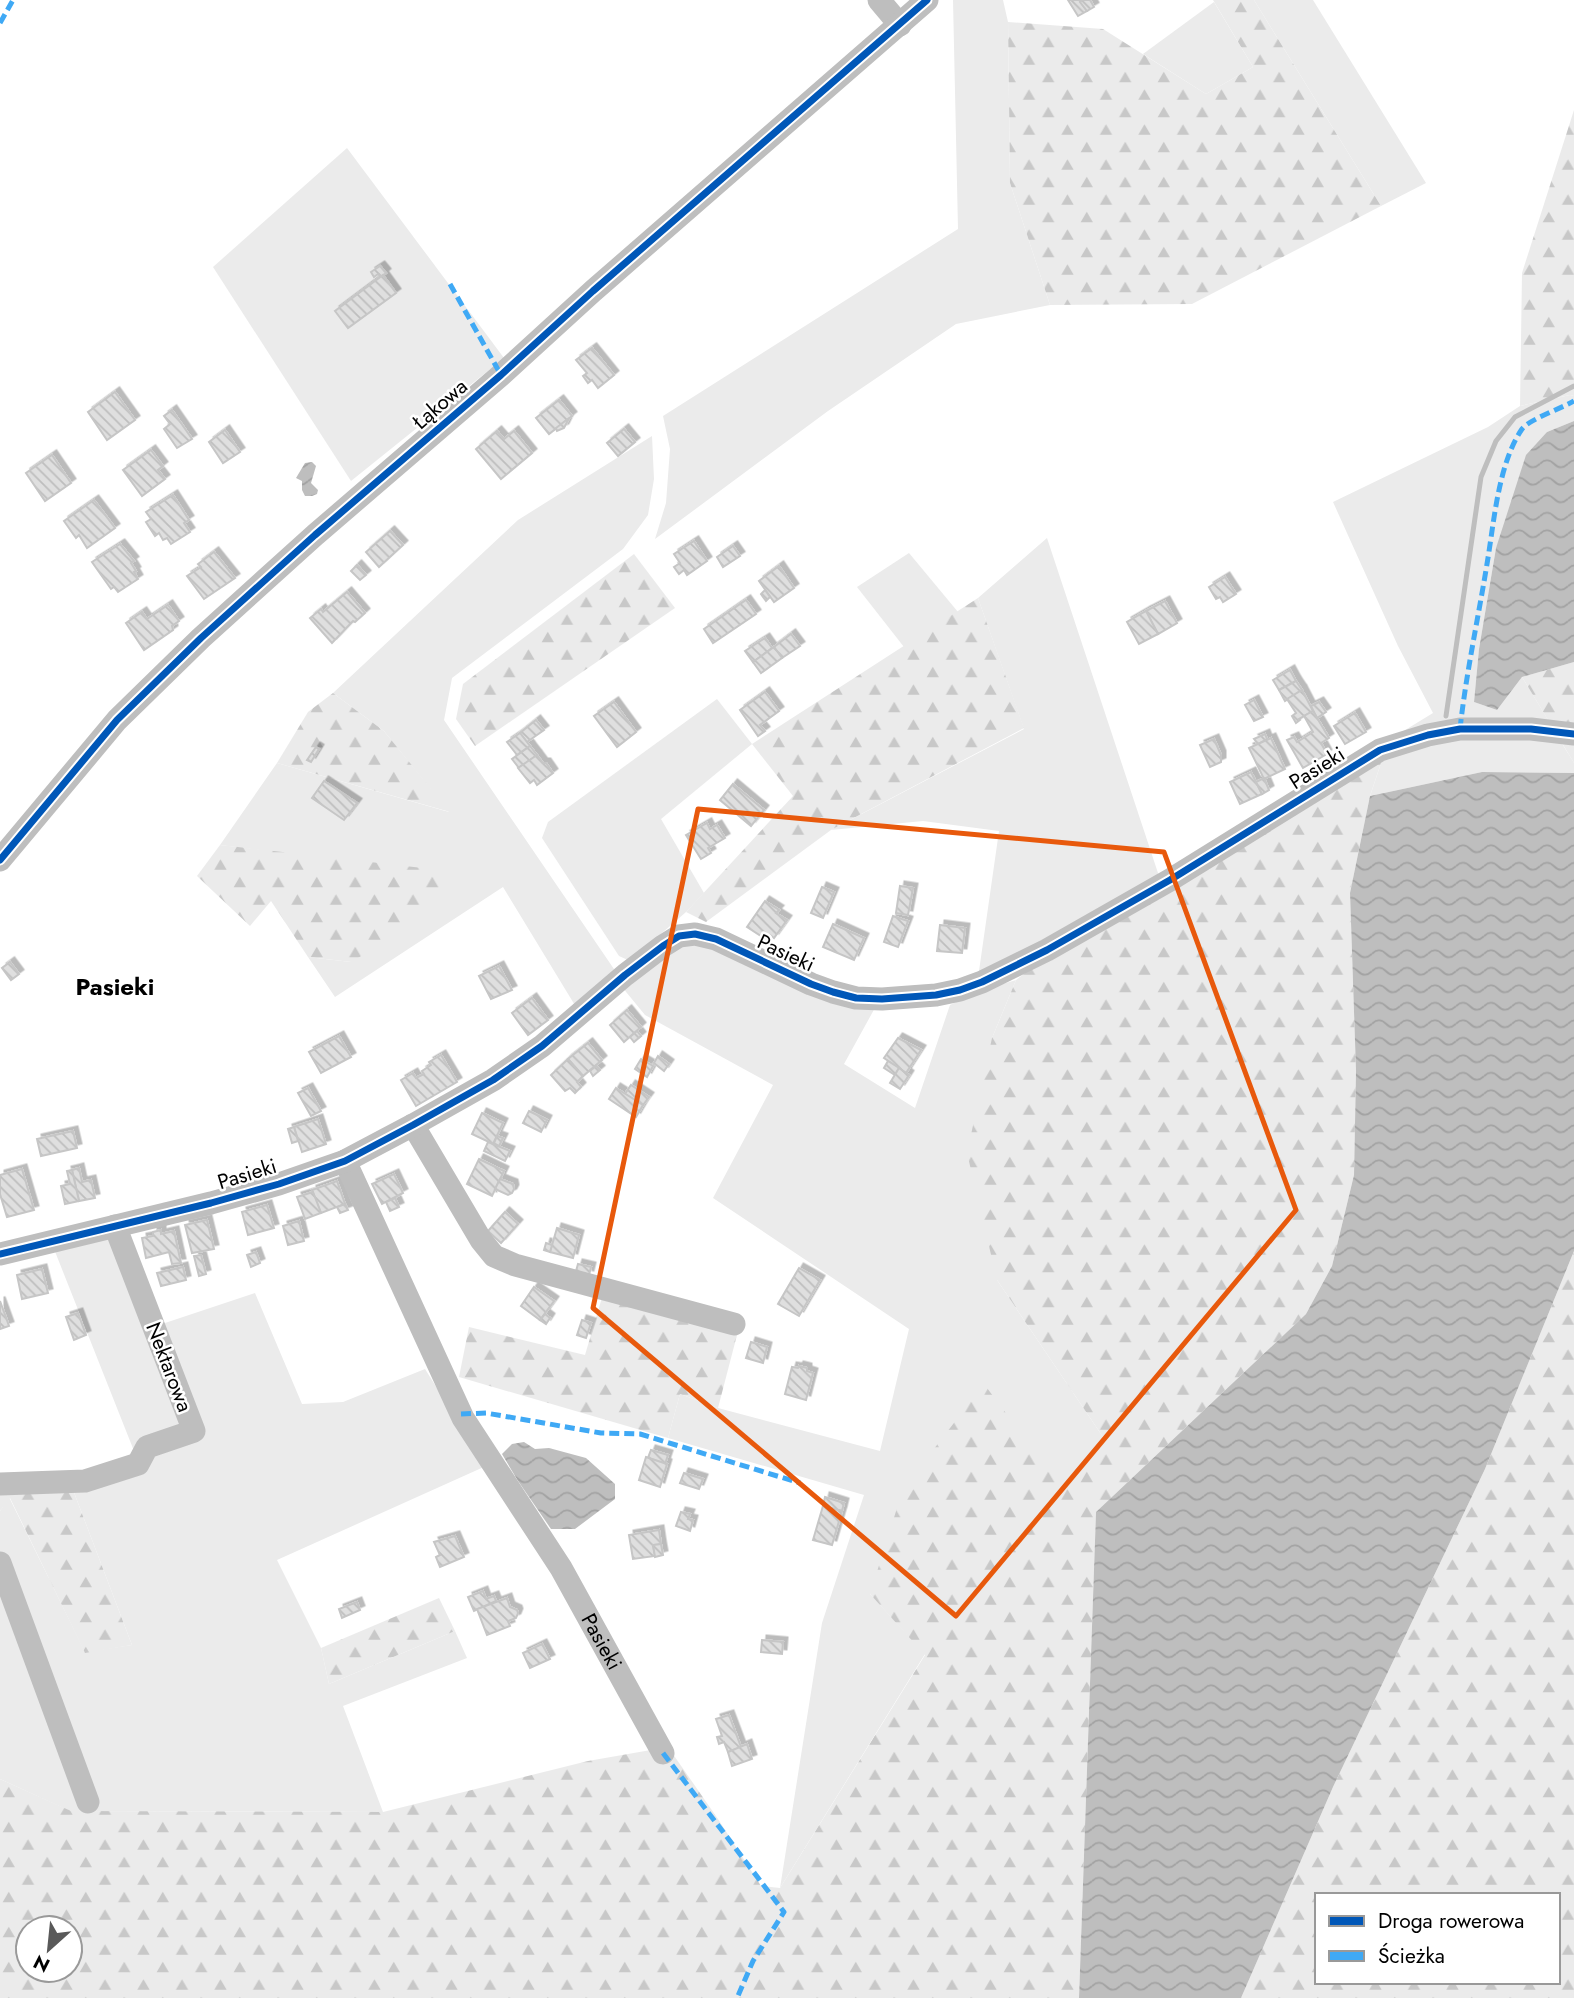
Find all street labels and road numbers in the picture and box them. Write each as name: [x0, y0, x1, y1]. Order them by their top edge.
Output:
street label: Łąkowa: [405, 372, 474, 437]
street label: Pasieki: [1283, 739, 1351, 797]
street label: Pasieki: [752, 927, 820, 979]
street label: Pasieki: [214, 1151, 280, 1197]
street label: Nektarowa: [138, 1318, 200, 1416]
street label: Pasieki: [574, 1608, 629, 1675]

